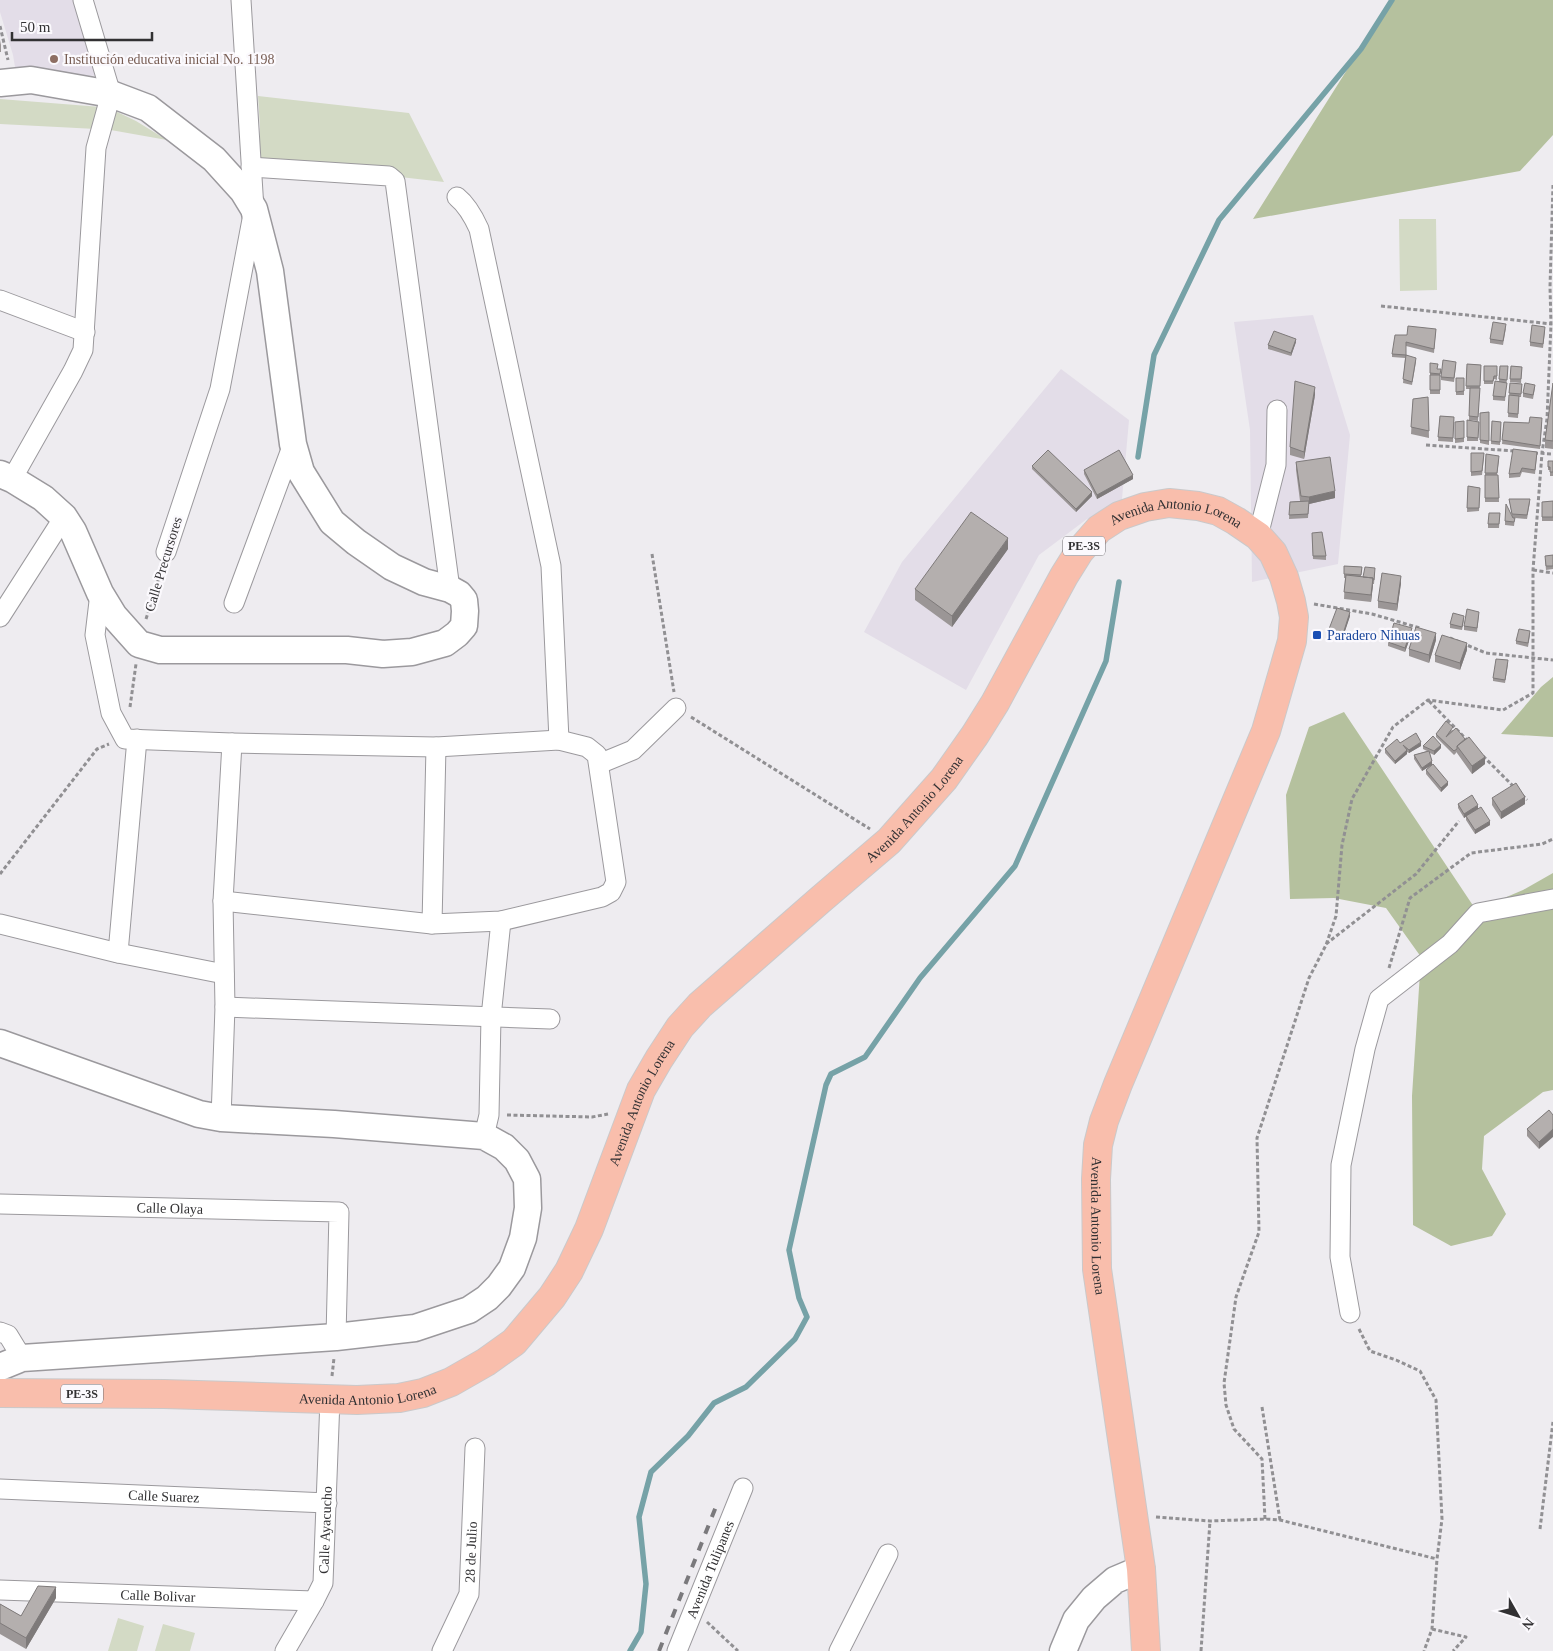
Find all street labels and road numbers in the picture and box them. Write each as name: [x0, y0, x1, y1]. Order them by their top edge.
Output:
street label: Calle Precursores: [142, 515, 185, 613]
street label: Avenida Antonio Lorena: [1106, 517, 1246, 537]
road number: PE-3S: [1063, 536, 1105, 556]
street label: Avenida Antonio Lorena: [863, 752, 966, 866]
street label: Avenida Antonio Lorena: [606, 1036, 678, 1168]
street label: Avenida Antonio Lorena: [1088, 1156, 1108, 1297]
street label: Calle Olaya: [137, 1200, 204, 1217]
street label: Avenida Antonio Lorena: [299, 1381, 439, 1408]
road number: PE-3S: [61, 1385, 103, 1404]
street label: Calle Ayacucho: [316, 1486, 335, 1574]
street label: Calle Suarez: [128, 1487, 200, 1506]
street label: Avenida Tulipanes: [684, 1518, 737, 1621]
street label: 28 de Julio: [462, 1521, 480, 1583]
street label: Calle Bolivar: [120, 1587, 196, 1605]

